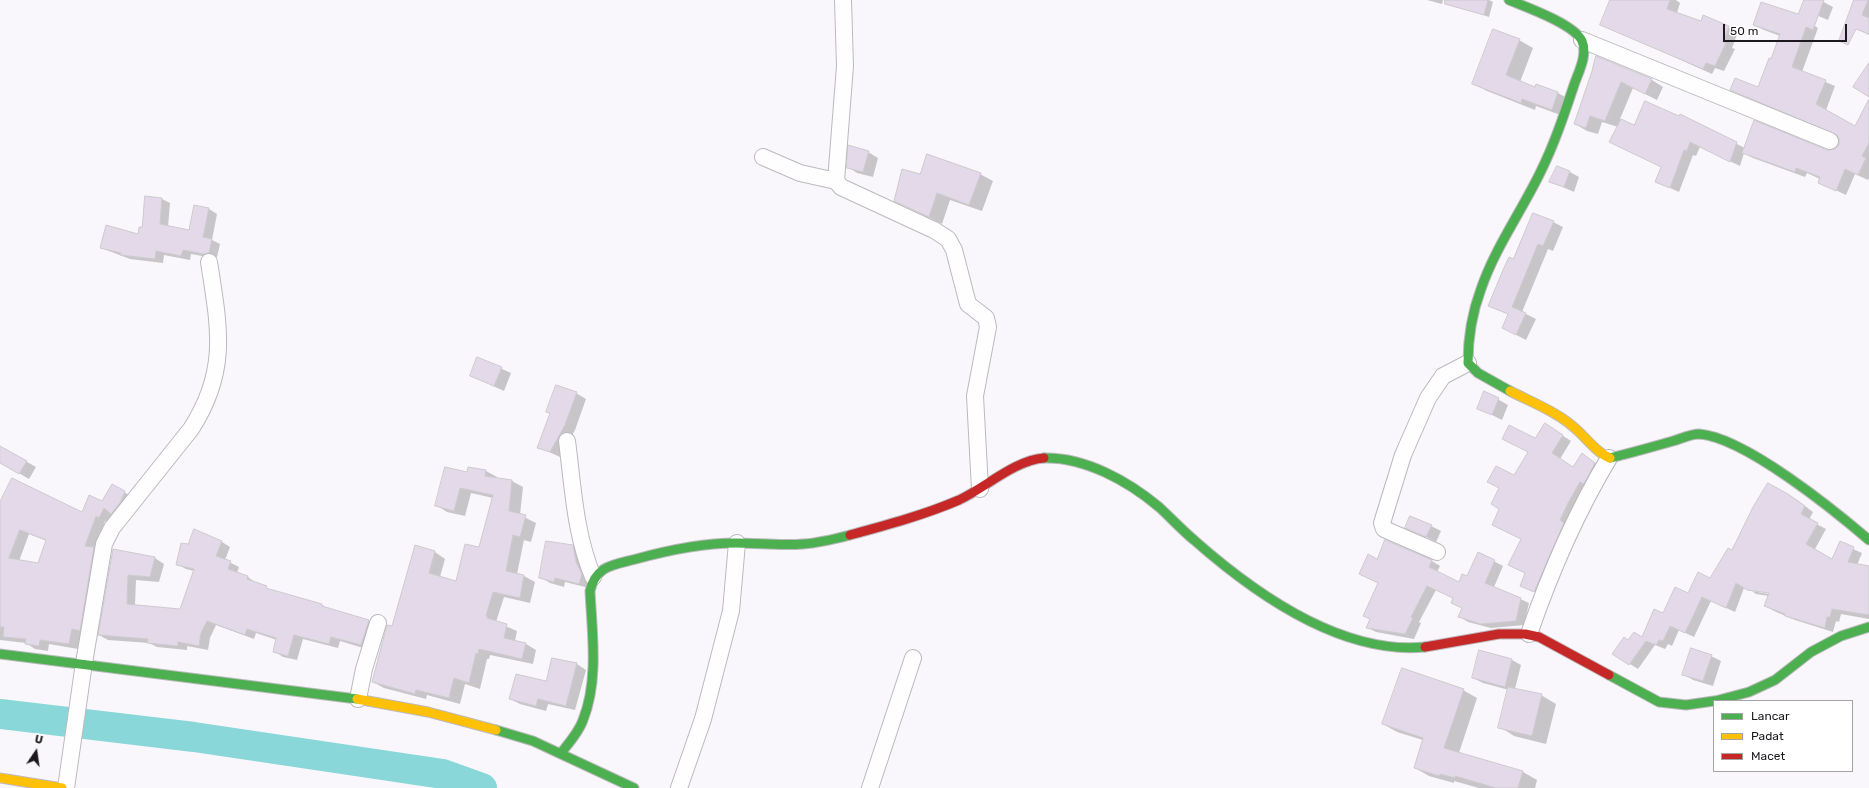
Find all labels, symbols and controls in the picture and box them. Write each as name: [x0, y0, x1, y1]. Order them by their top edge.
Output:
scale bar: [1725, 16, 1849, 42]
text: 50 m: [1730, 24, 1758, 38]
legend: [1713, 700, 1853, 772]
text: Lancar: [1751, 709, 1789, 723]
text: Padat: [1751, 729, 1784, 743]
north arrow: [16, 732, 56, 772]
text: U: [33, 733, 44, 747]
text: Macet: [1751, 749, 1785, 763]

